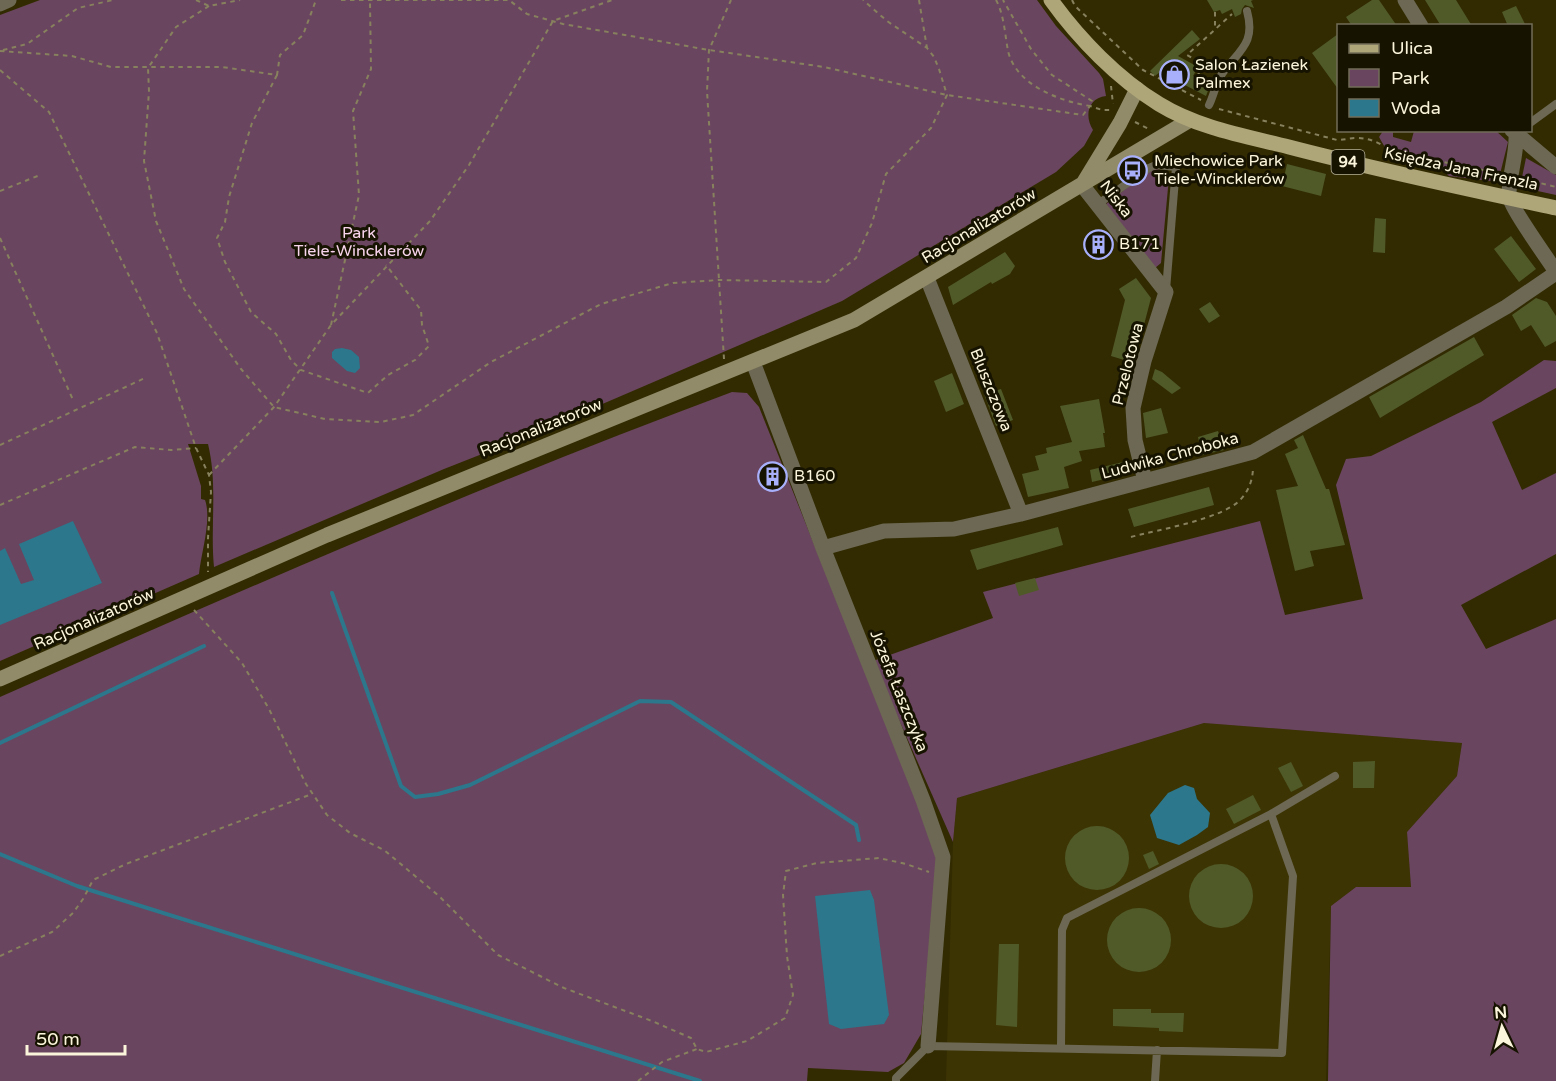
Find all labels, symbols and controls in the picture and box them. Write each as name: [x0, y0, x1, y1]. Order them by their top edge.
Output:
legend: [1337, 24, 1532, 132]
text: Ulica: [1391, 37, 1433, 59]
place label: Salon Łazienek Palmex: [1195, 55, 1309, 93]
shop icon: Salon Łazienek Palmex: [1158, 58, 1190, 90]
text: Park: [1391, 67, 1430, 89]
text: Woda: [1391, 97, 1441, 119]
street label: Księdza Jana Frenzla: [1382, 143, 1540, 195]
road number: 94: [1332, 150, 1364, 174]
place label: Miechowice Park Tiele-Wincklerów: [1154, 151, 1285, 189]
bus stop icon: Miechowice Park Tiele-Wincklerów: [1117, 154, 1149, 186]
street label: Niska: [1095, 176, 1137, 222]
street label: Racjonalizatorów: [918, 184, 1040, 268]
park label: Park Tiele-Wincklerów: [294, 223, 425, 261]
building icon: B171: [1082, 228, 1114, 260]
place label: B171: [1119, 234, 1160, 254]
street label: Przelotowa: [1108, 321, 1148, 407]
street label: Bluszczowa: [965, 345, 1017, 435]
street label: Racjonalizatorów: [477, 394, 605, 462]
street label: Ludwika Chroboka: [1099, 428, 1241, 484]
building icon: B160: [757, 460, 789, 492]
place label: B160: [794, 466, 835, 486]
street label: Racjonalizatorów: [31, 583, 158, 655]
street label: Józefa Łaszczyka: [865, 627, 933, 755]
north arrow: [1472, 997, 1532, 1057]
text: N: [1494, 1003, 1508, 1024]
scale bar: [27, 1018, 124, 1056]
text: 50 m: [36, 1028, 80, 1050]

